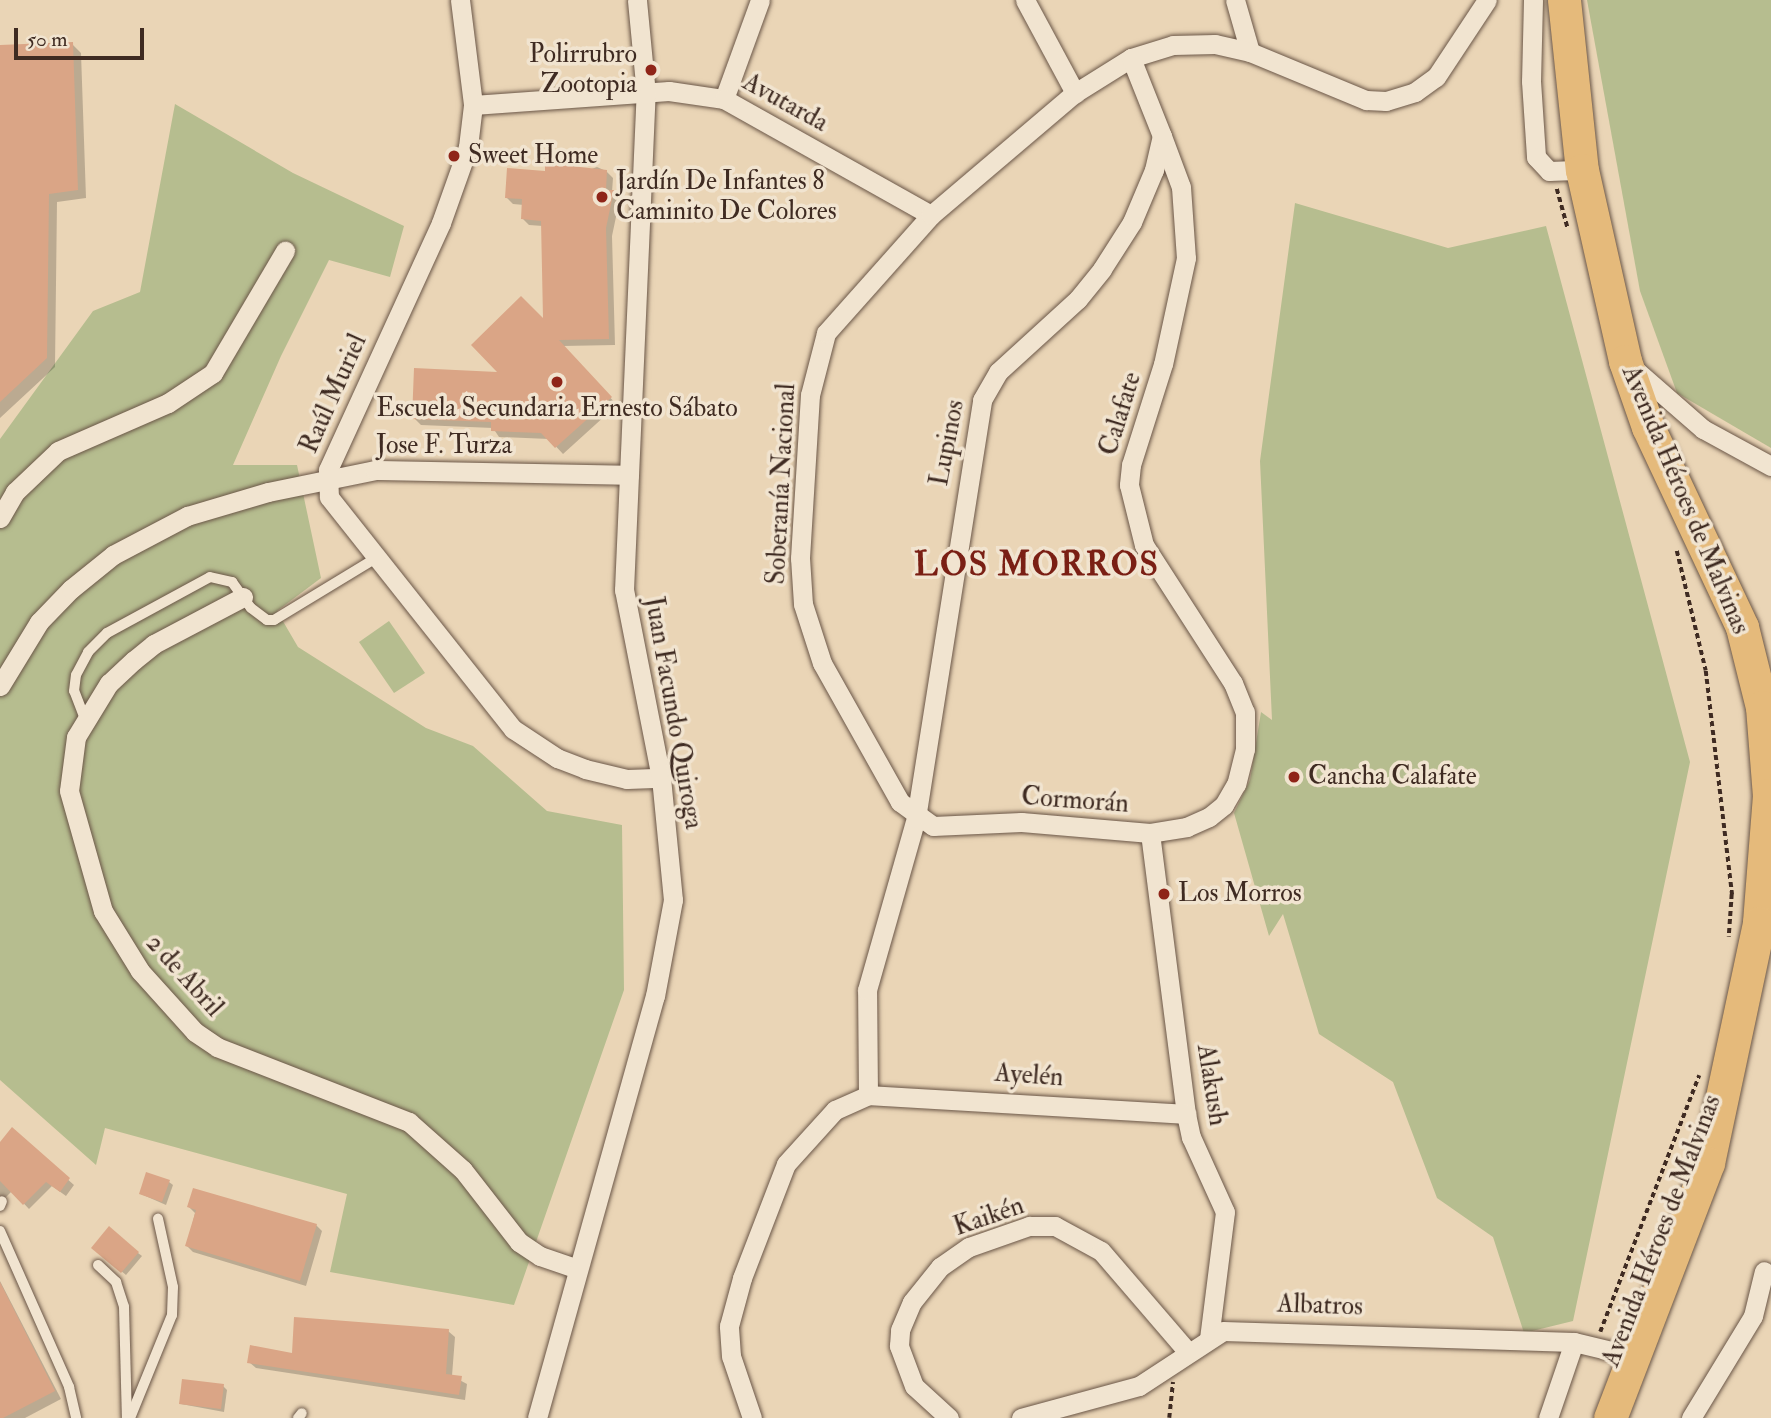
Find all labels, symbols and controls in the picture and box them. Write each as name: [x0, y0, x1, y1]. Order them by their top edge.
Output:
scale bar: [18, 14, 147, 58]
text: 50 m: [27, 26, 68, 53]
place label: Polirrubro Zootopia: [529, 39, 637, 100]
marker: Polirrubro Zootopia: [643, 62, 659, 78]
street label: Avutarda: [737, 67, 833, 139]
place label: Sweet Home: [468, 140, 598, 172]
marker: Sweet Home: [446, 148, 462, 164]
place label: Jardín De Infantes 8 Caminito De Colores: [616, 166, 837, 228]
marker: Jardín De Infantes 8 Caminito De Colores: [594, 189, 610, 205]
street label: Raúl Muriel: [294, 330, 374, 458]
street label: Avenida Héroes de Malvinas: [1614, 361, 1756, 639]
street label: Calafate: [1094, 369, 1148, 459]
marker: Escuela Secundaria Ernesto Sábato: [549, 374, 565, 390]
street label: Soberanía Nacional: [761, 383, 803, 585]
place label: Escuela Secundaria Ernesto Sábato: [376, 393, 738, 425]
street label: Lupinos: [924, 397, 972, 489]
street label: Jose F. Turza: [376, 430, 512, 462]
district label: LOS MORROS: [915, 545, 1159, 585]
street label: Juan Facundo Quiroga: [637, 594, 709, 832]
place label: Cancha Calafate: [1308, 761, 1477, 793]
marker: Cancha Calafate: [1286, 769, 1302, 785]
street label: Cormorán: [1020, 782, 1130, 820]
place label: Los Morros: [1178, 878, 1302, 910]
marker: Los Morros: [1156, 886, 1172, 902]
street label: 2 de Abril: [139, 928, 229, 1024]
street label: Alakush: [1189, 1042, 1233, 1128]
street label: Ayelén: [994, 1058, 1064, 1094]
street label: Avenida Héroes de Malvinas: [1596, 1091, 1728, 1371]
street label: Kaikén: [950, 1191, 1028, 1243]
street label: Albatros: [1277, 1289, 1363, 1323]

